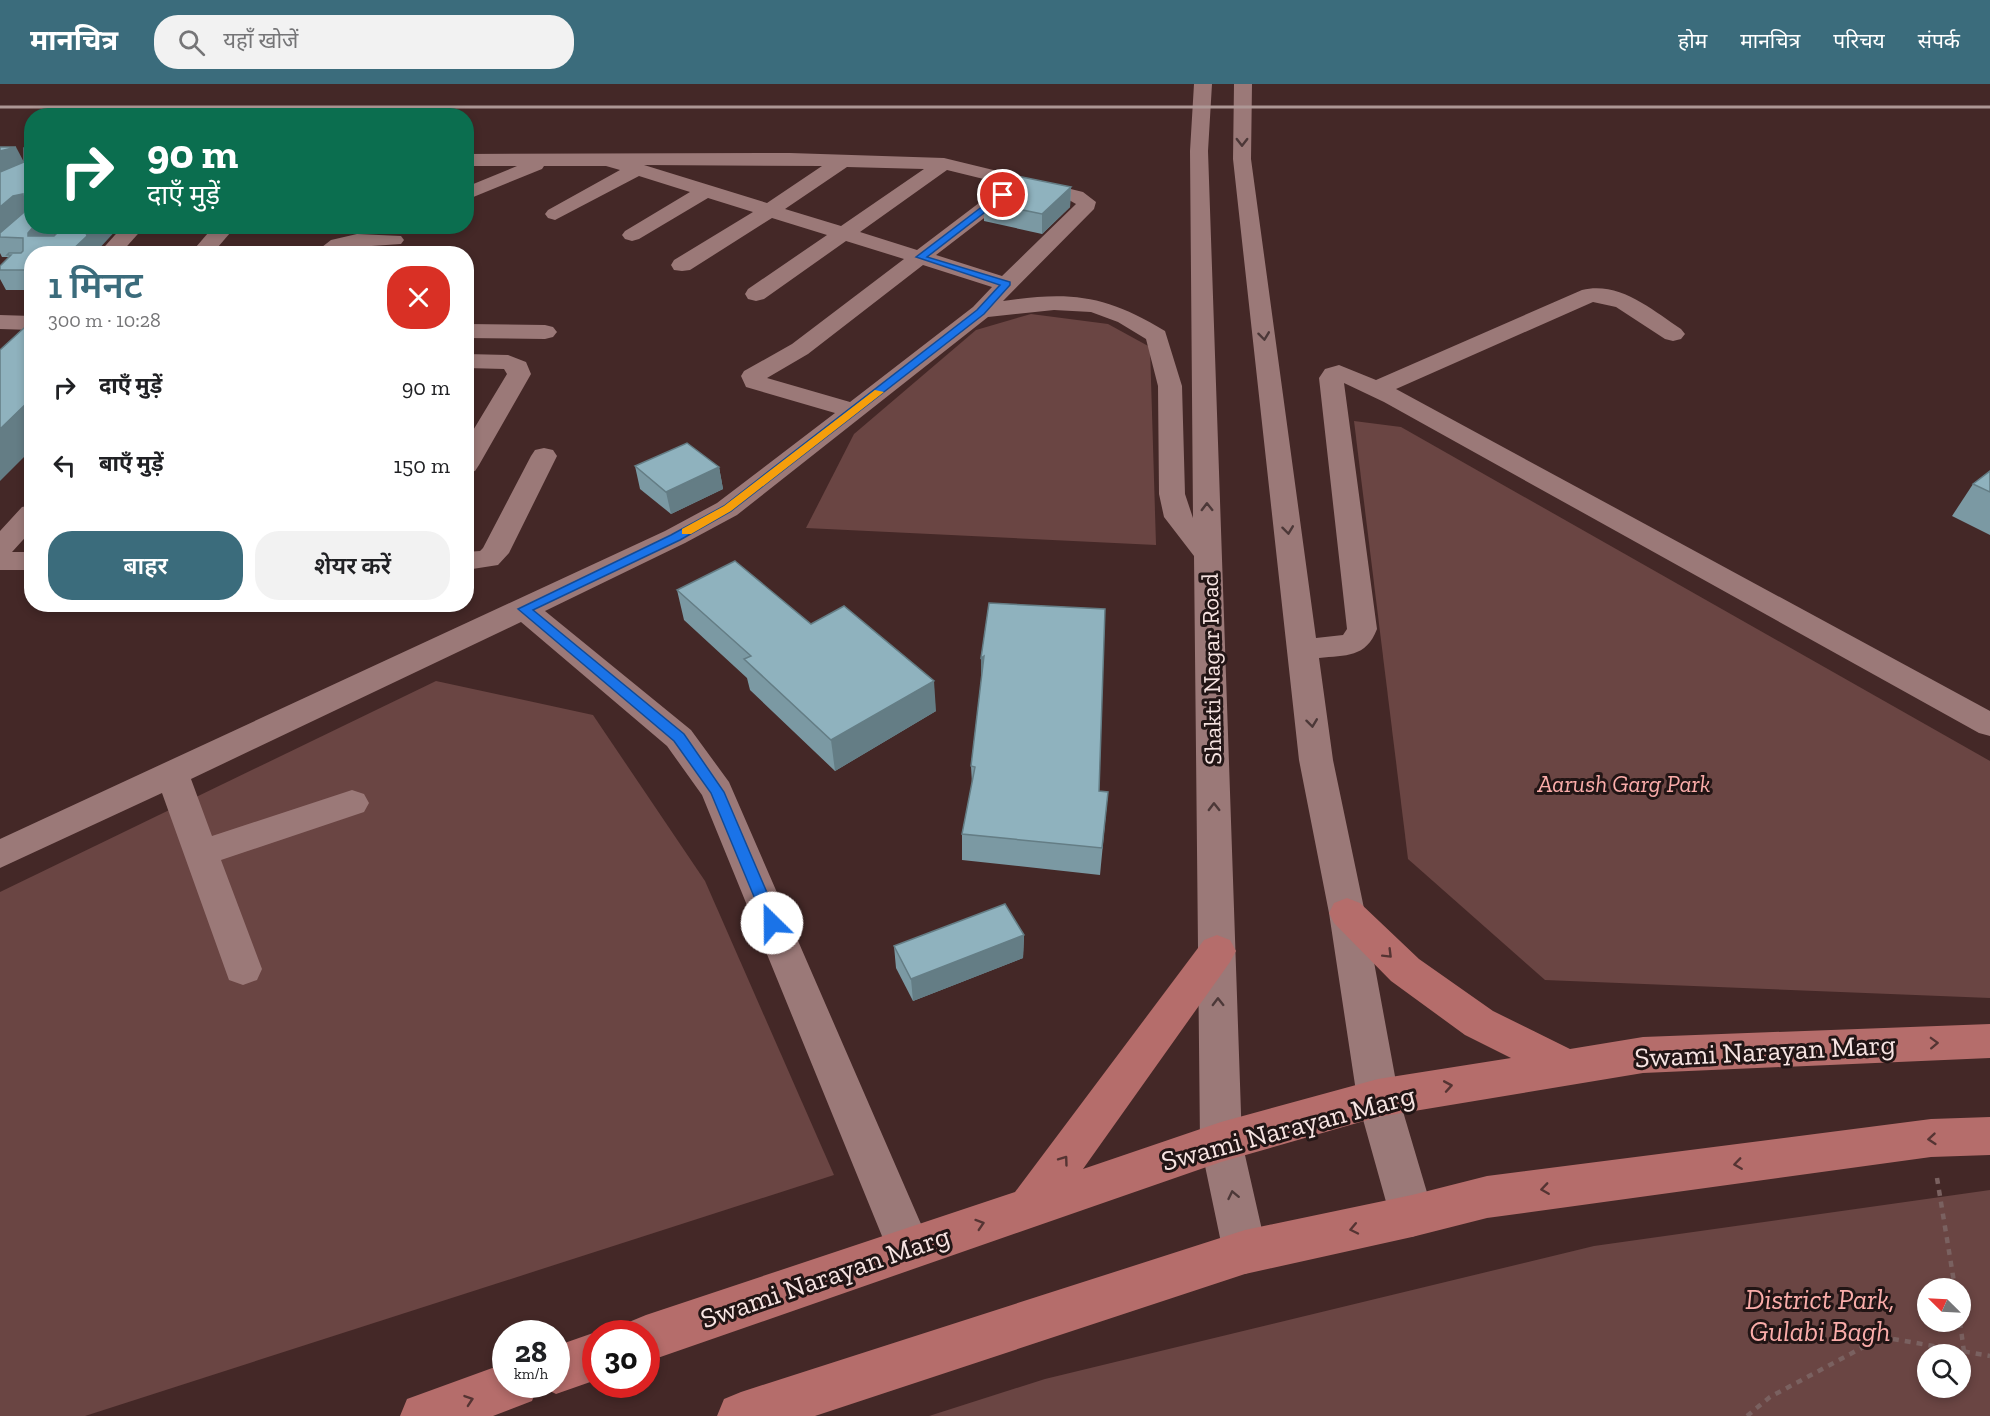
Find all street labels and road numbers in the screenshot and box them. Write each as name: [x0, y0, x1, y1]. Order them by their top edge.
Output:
street label: Shakti Nagar Road: [1195, 573, 1227, 765]
street label: Swami Narayan Marg: [1634, 1028, 1896, 1074]
street label: Swami Narayan Marg: [1157, 1078, 1419, 1178]
street label: Swami Narayan Marg: [696, 1219, 954, 1335]

